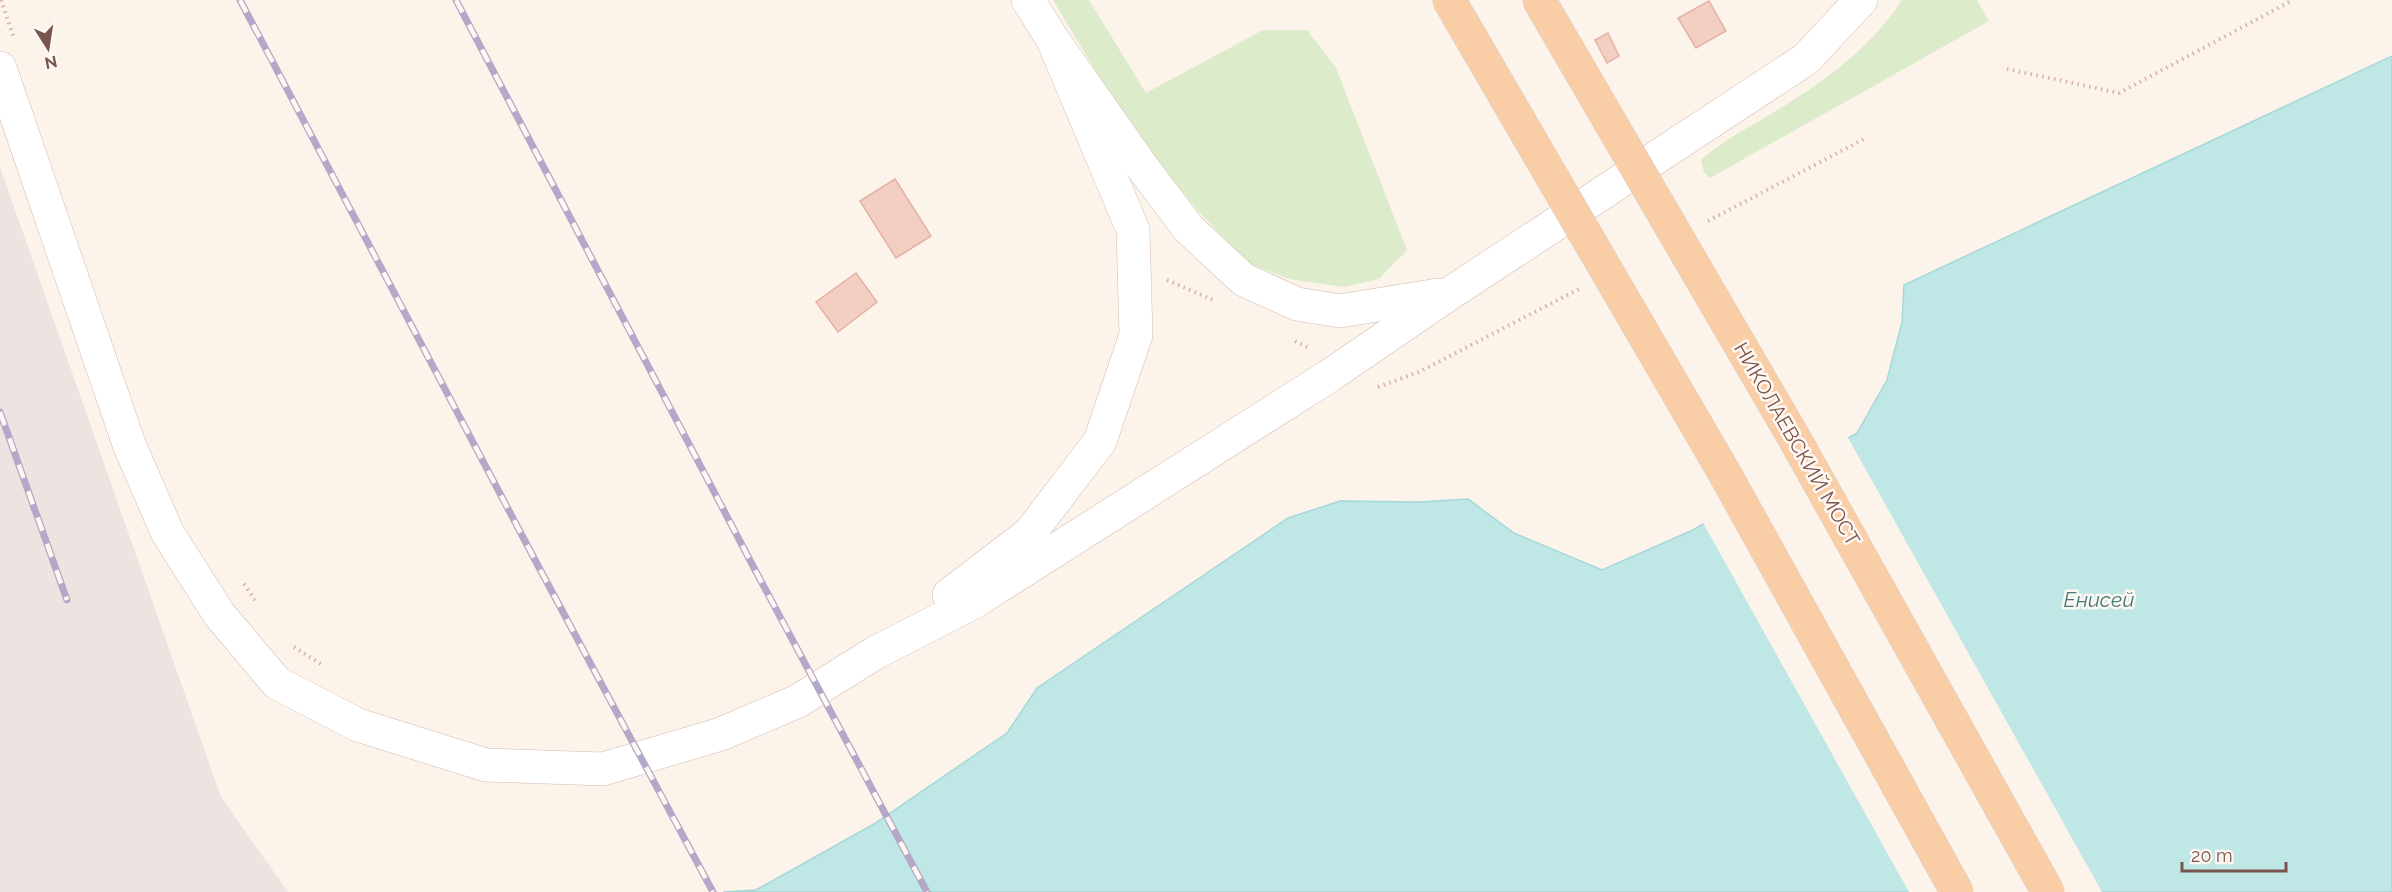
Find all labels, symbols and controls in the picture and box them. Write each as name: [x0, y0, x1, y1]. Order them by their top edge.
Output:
north arrow: [18, 18, 78, 78]
text: N: [43, 52, 59, 73]
street label: НИКОЛАЕВСКИЙ МОСТ: [1729, 338, 1865, 550]
water label: Енисей: [2064, 587, 2134, 612]
scale bar: [2182, 835, 2286, 873]
text: 20 m: [2191, 845, 2233, 866]

